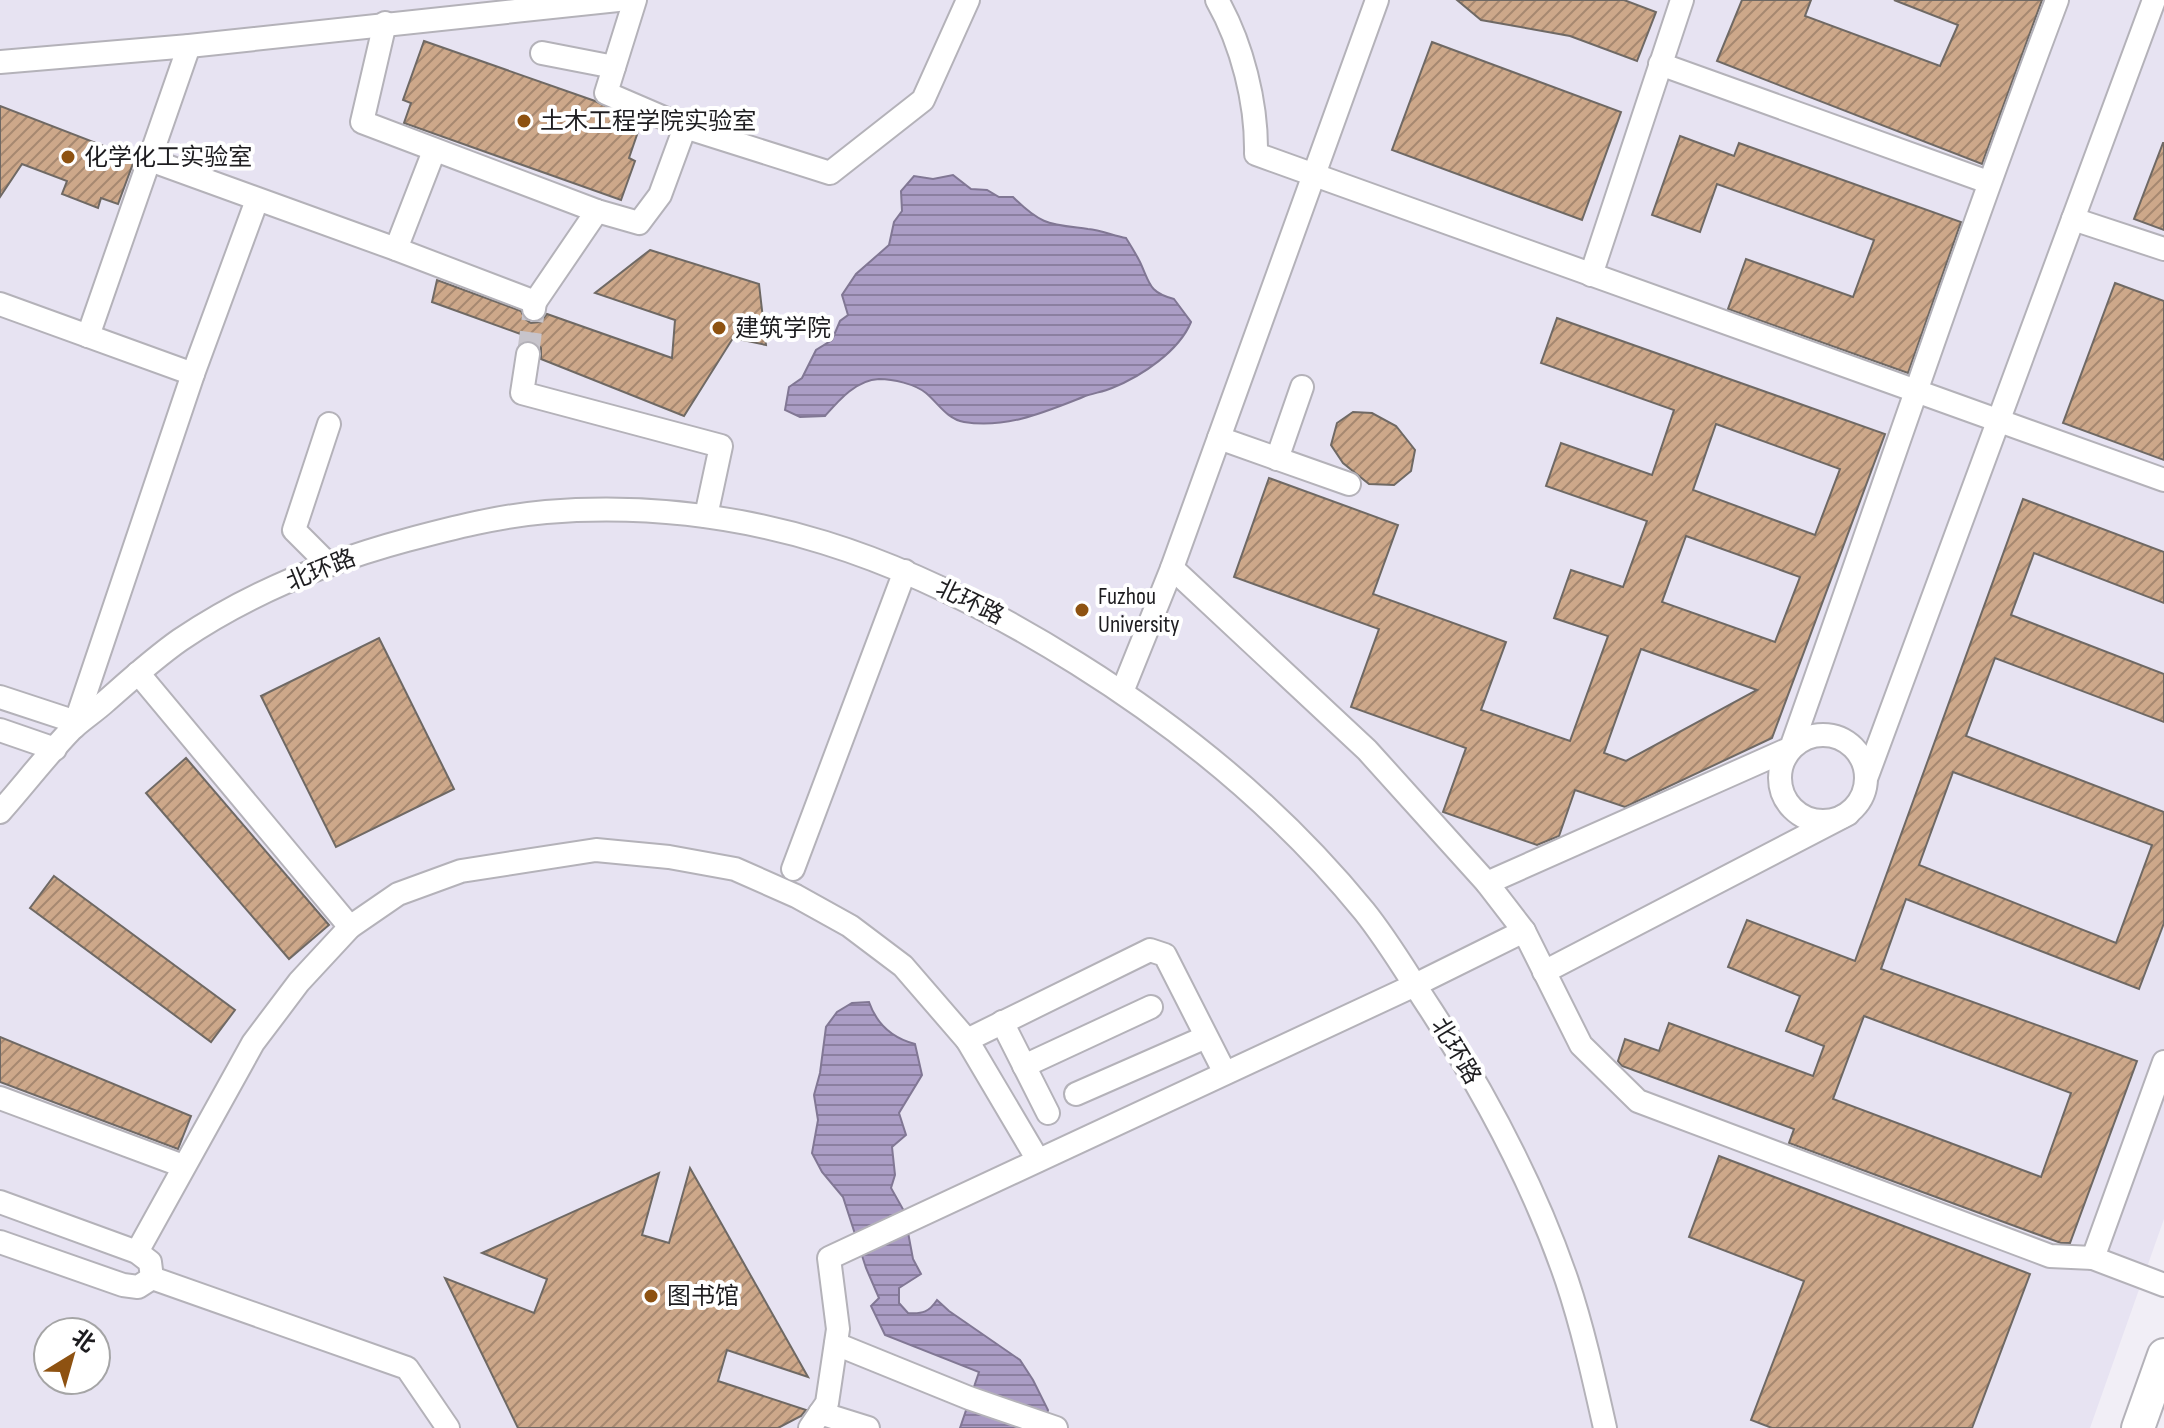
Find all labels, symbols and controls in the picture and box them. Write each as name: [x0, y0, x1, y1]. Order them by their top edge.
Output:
place label: 土木工程学院实验室: [540, 107, 756, 136]
marker: 土木工程学院实验室: [515, 112, 533, 130]
place label: 化学化工实验室: [84, 143, 252, 172]
marker: 化学化工实验室: [59, 148, 77, 166]
place label: 建筑学院: [735, 314, 831, 343]
marker: 建筑学院: [710, 319, 728, 337]
street label: 北环路: [282, 543, 360, 597]
street label: 北环路: [931, 573, 1009, 631]
place label: Fuzhou University: [1098, 582, 1180, 639]
marker: Fuzhou University: [1073, 601, 1091, 619]
street label: 北环路: [1425, 1013, 1487, 1089]
place label: 图书馆: [667, 1282, 739, 1311]
marker: 图书馆: [642, 1287, 660, 1305]
north arrow: [32, 1316, 112, 1396]
text: 北: [66, 1324, 100, 1359]

